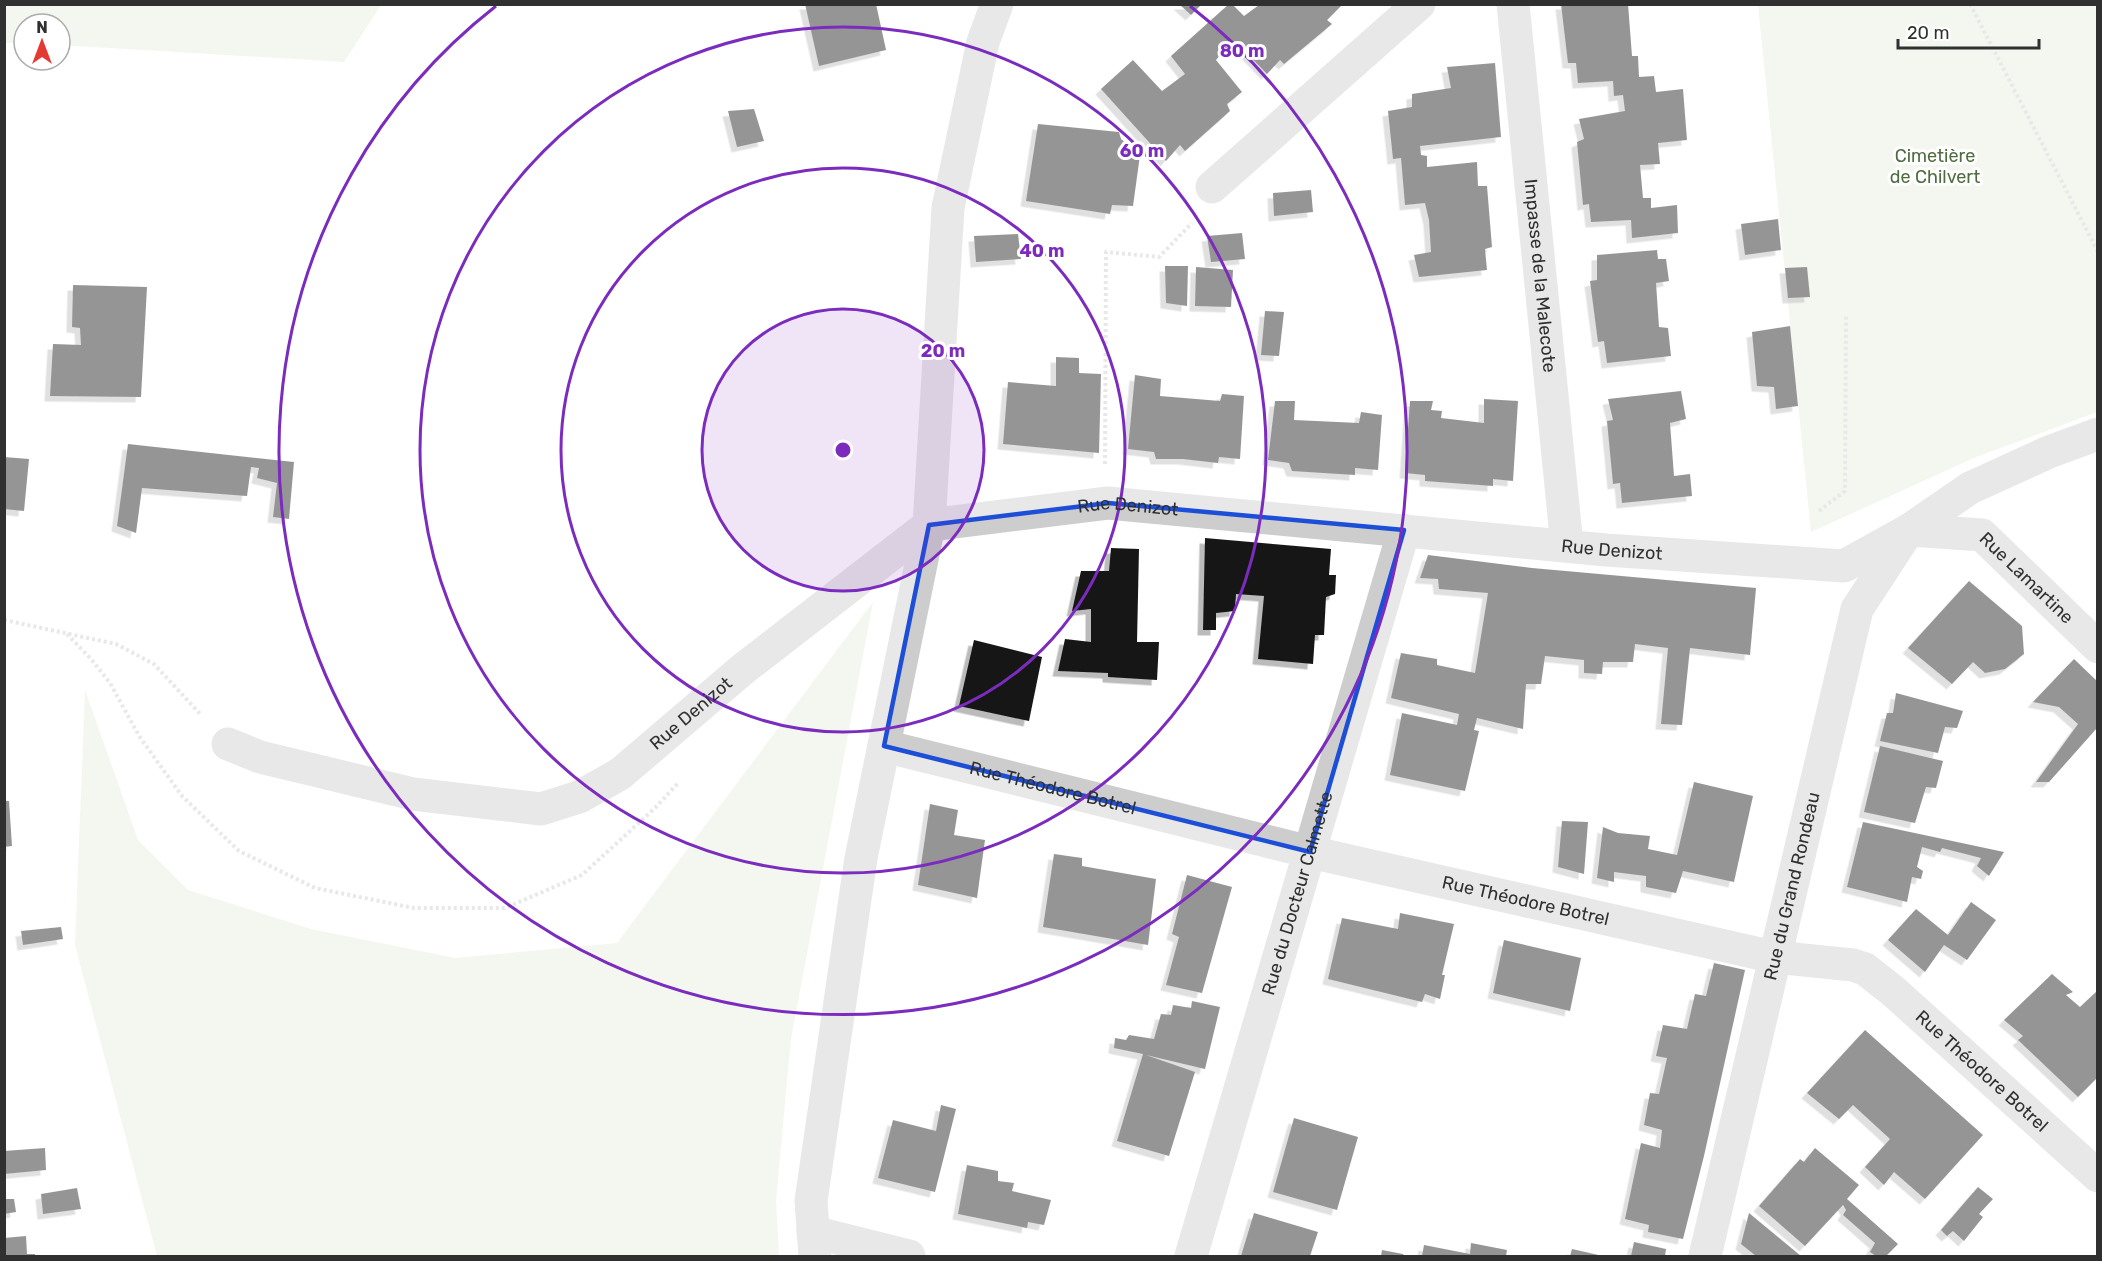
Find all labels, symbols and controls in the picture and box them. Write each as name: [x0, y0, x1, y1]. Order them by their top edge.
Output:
north arrow: [12, 12, 72, 72]
scale bar: [1898, 12, 2039, 50]
text: N: [36, 18, 48, 37]
text: 20 m: [1907, 22, 1949, 44]
text: 80 m: [1220, 40, 1264, 62]
text: 60 m: [1120, 140, 1164, 162]
park label: Cimetière de Chilvert: [1890, 145, 1980, 188]
street label: Impasse de la Malecote: [1519, 178, 1561, 374]
text: 40 m: [1020, 240, 1064, 262]
text: 20 m: [921, 340, 965, 362]
centre of rings: [833, 440, 853, 460]
street label: Rue Denizot: [1076, 492, 1179, 521]
street label: Rue Lamartine: [1975, 528, 2078, 628]
street label: Rue Denizot: [1560, 535, 1663, 565]
street label: Rue Denizot: [645, 672, 737, 755]
street label: Rue Théodore Botrel: [967, 757, 1138, 819]
street label: Rue du Docteur Calmette: [1257, 789, 1338, 998]
street label: Rue du Grand Rondeau: [1759, 790, 1825, 982]
street label: Rue Théodore Botrel: [1440, 871, 1611, 930]
street label: Rue Théodore Botrel: [1911, 1006, 2053, 1137]

